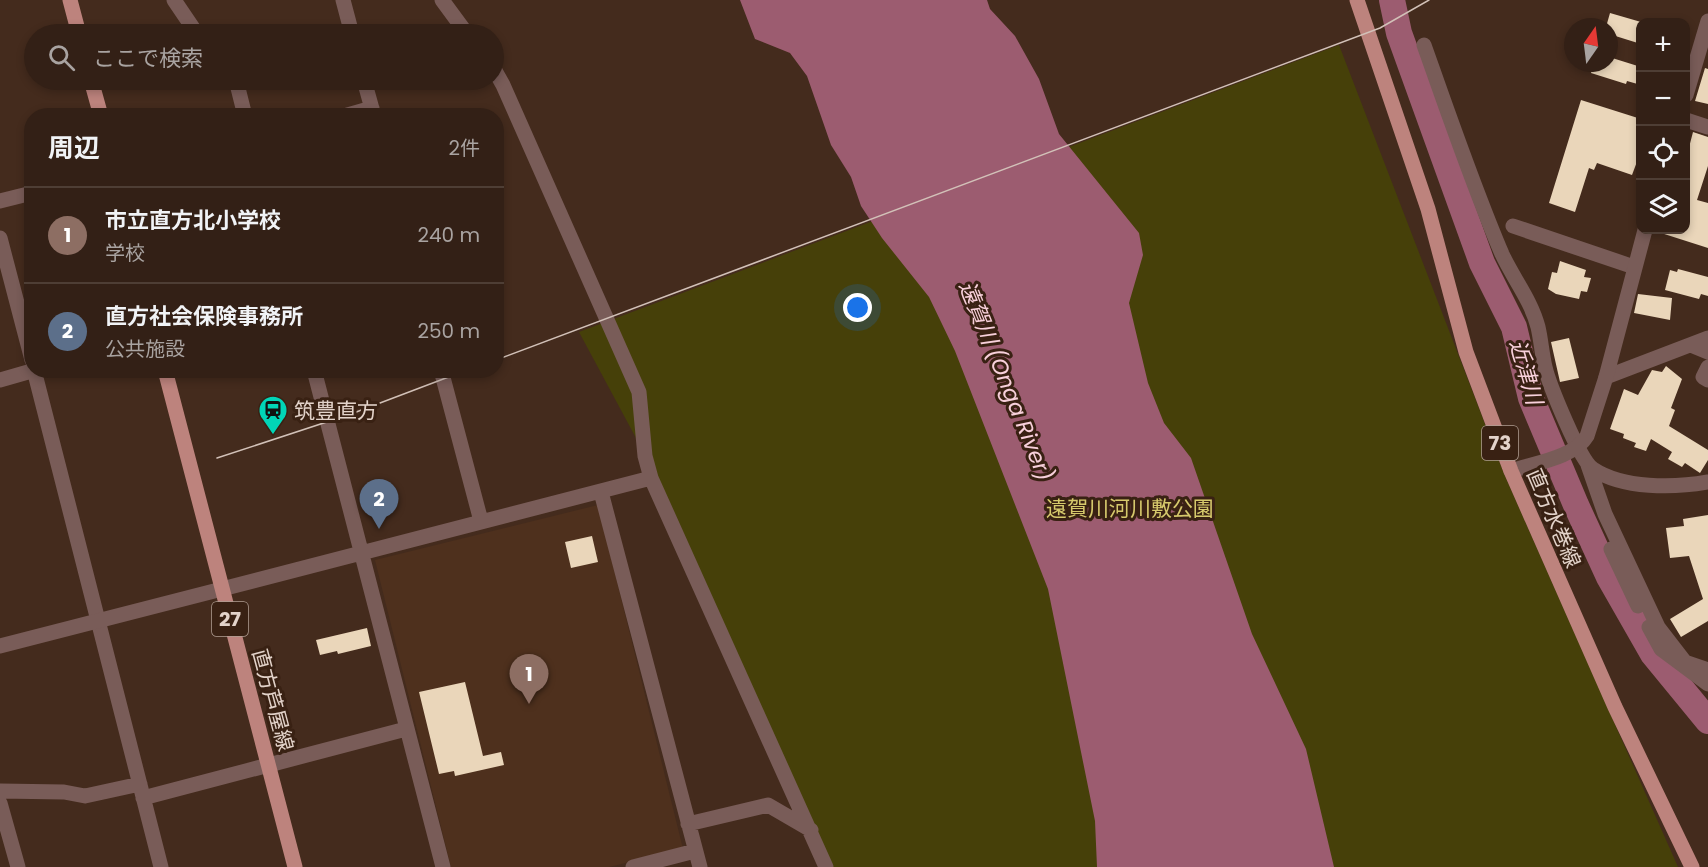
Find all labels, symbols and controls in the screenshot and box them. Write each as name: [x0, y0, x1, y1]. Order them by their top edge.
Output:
north arrow: [1564, 18, 1618, 72]
map controls: [1636, 18, 1690, 234]
button: +: [1636, 18, 1690, 72]
search box: [24, 24, 504, 90]
icon: search: [45, 41, 78, 74]
text: ここで検索: [93, 43, 203, 74]
button: −: [1636, 72, 1690, 126]
button: locate: [1636, 126, 1690, 180]
text: 周辺: [48, 130, 100, 166]
text: 2件: [449, 134, 480, 162]
button: layers: [1636, 180, 1690, 234]
text: 市立直方北小学校: [105, 205, 281, 236]
text: 1: [64, 221, 71, 249]
text: 240 m: [417, 221, 480, 249]
text: 学校: [105, 239, 145, 267]
water label: 遠賀川 (Onga River): [952, 276, 1060, 486]
your location: [843, 293, 872, 322]
text: 直方社会保険事務所: [105, 301, 303, 332]
text: 2: [62, 317, 73, 345]
text: 250 m: [417, 317, 480, 345]
text: 公共施設: [105, 335, 185, 363]
water label: 近津川: [1502, 336, 1551, 410]
station icon: 筑豊直方: [257, 394, 289, 436]
place label: 筑豊直方: [294, 396, 378, 425]
road number: 73: [1482, 426, 1518, 460]
street label: 直方水巻線: [1520, 464, 1588, 572]
pin: 2: [360, 480, 398, 529]
park label: 遠賀川河川敷公園: [1046, 494, 1214, 523]
road number: 27: [212, 602, 248, 636]
street label: 直方芦屋線: [245, 646, 301, 754]
pin: 1: [510, 654, 548, 704]

